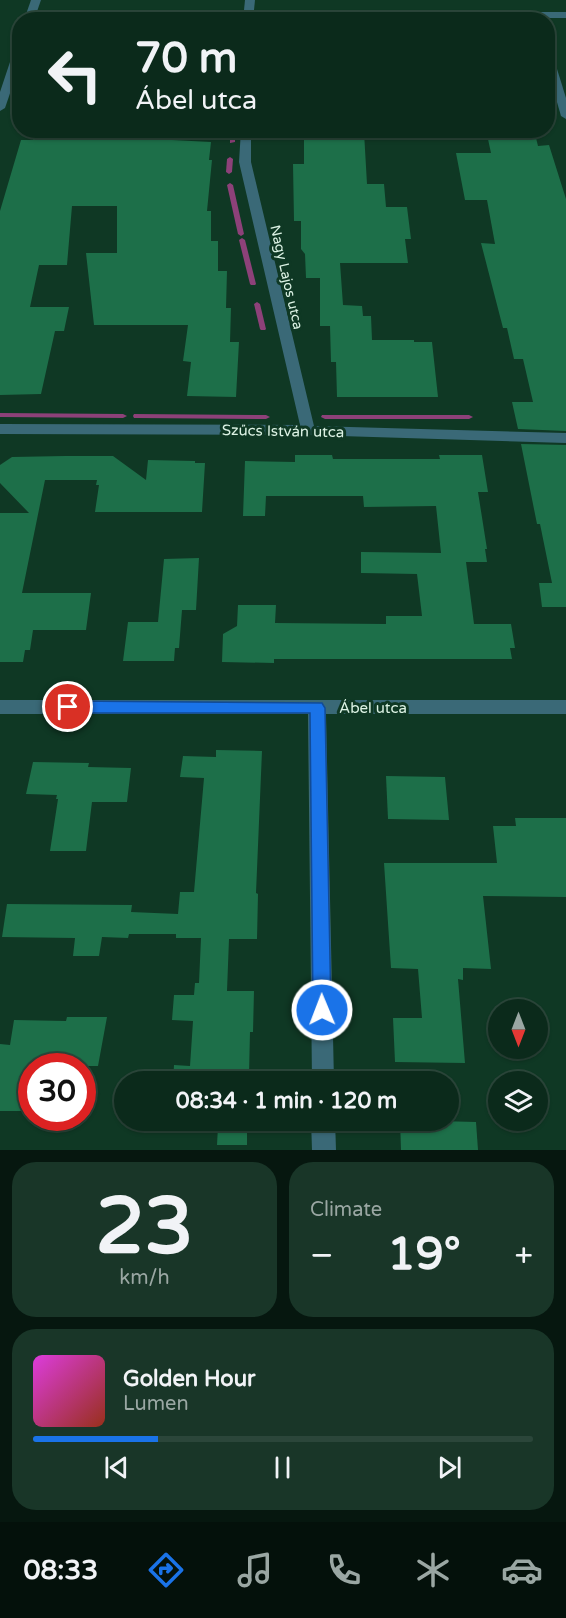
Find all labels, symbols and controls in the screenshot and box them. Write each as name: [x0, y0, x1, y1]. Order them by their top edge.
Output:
text: 70 m: [135, 33, 237, 84]
icon: left: [36, 36, 114, 114]
text: Ábel utca: [135, 84, 257, 117]
street label: Nagy Lajos utca: [266, 223, 307, 331]
street label: Szűcs István utca: [222, 421, 344, 441]
pin: [42, 681, 93, 732]
icon: arrive: [51, 690, 84, 723]
street label: Ábel utca: [339, 699, 407, 717]
position arrow: [290, 978, 354, 1042]
north arrow: [488, 999, 548, 1059]
map controls: [488, 999, 548, 1131]
speed limit sign: 30: [18, 1053, 96, 1131]
button: layers: [488, 1071, 548, 1131]
text: 08:34 · 1 min · 120 m: [176, 1088, 397, 1114]
text: 23: [96, 1180, 193, 1274]
text: Climate: [310, 1198, 382, 1222]
text: 19°: [387, 1228, 461, 1282]
text: −: [310, 1236, 334, 1275]
text: +: [514, 1236, 533, 1275]
text: km/h: [119, 1266, 170, 1290]
text: Golden Hour: [123, 1366, 255, 1392]
text: Lumen: [123, 1392, 189, 1416]
icon: previous: [100, 1451, 133, 1484]
icon: pause: [266, 1451, 299, 1484]
icon: next: [433, 1451, 466, 1484]
icon: directions: [145, 1549, 187, 1591]
icon: music: [234, 1549, 276, 1591]
icon: phone: [323, 1549, 365, 1591]
icon: climate: [412, 1549, 454, 1591]
icon: car: [501, 1549, 543, 1591]
text: 08:33: [23, 1554, 98, 1587]

